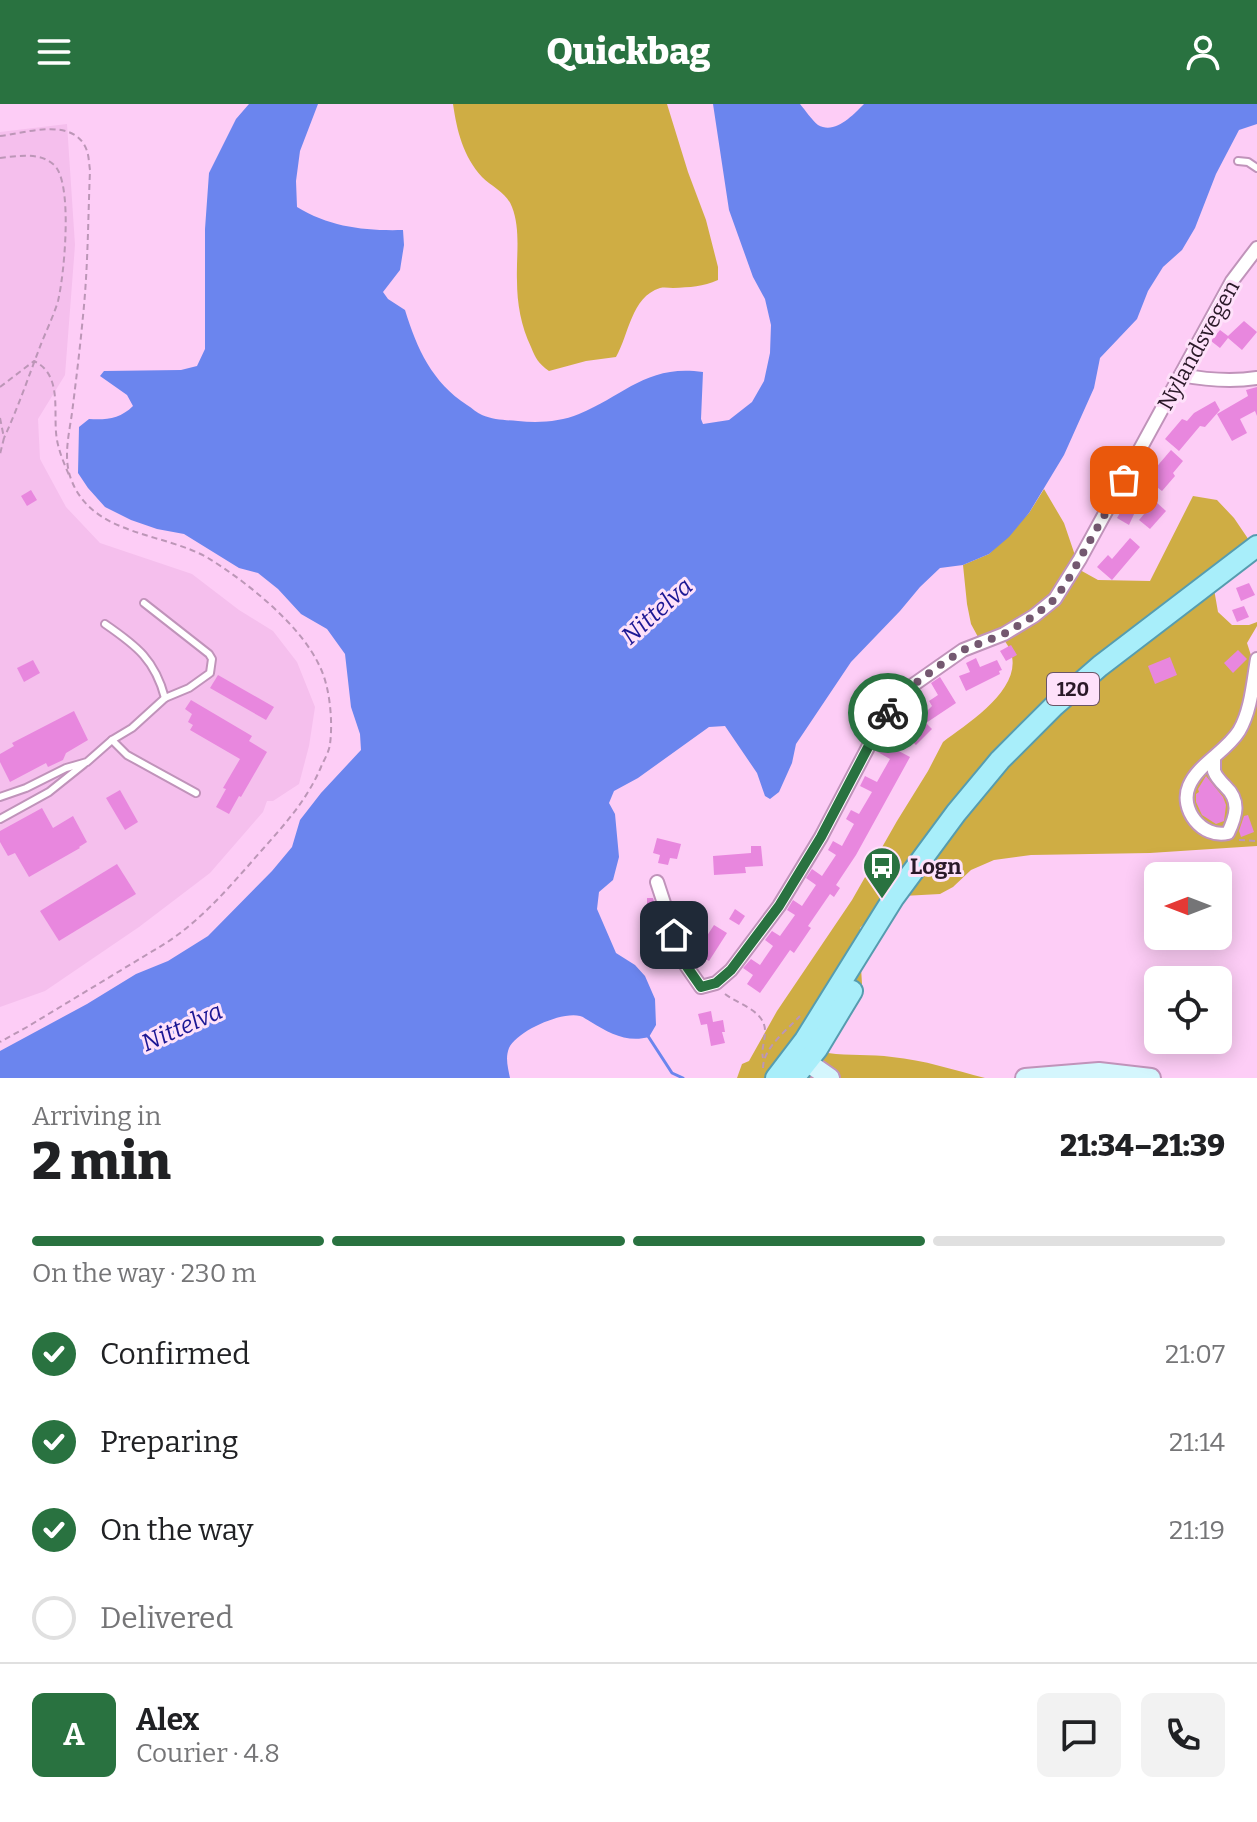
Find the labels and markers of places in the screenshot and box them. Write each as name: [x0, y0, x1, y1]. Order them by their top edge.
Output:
pin: [1090, 446, 1158, 514]
bus stop icon: Logn: [861, 845, 903, 900]
place label: Logn: [910, 853, 961, 880]
pin: [640, 901, 708, 969]

